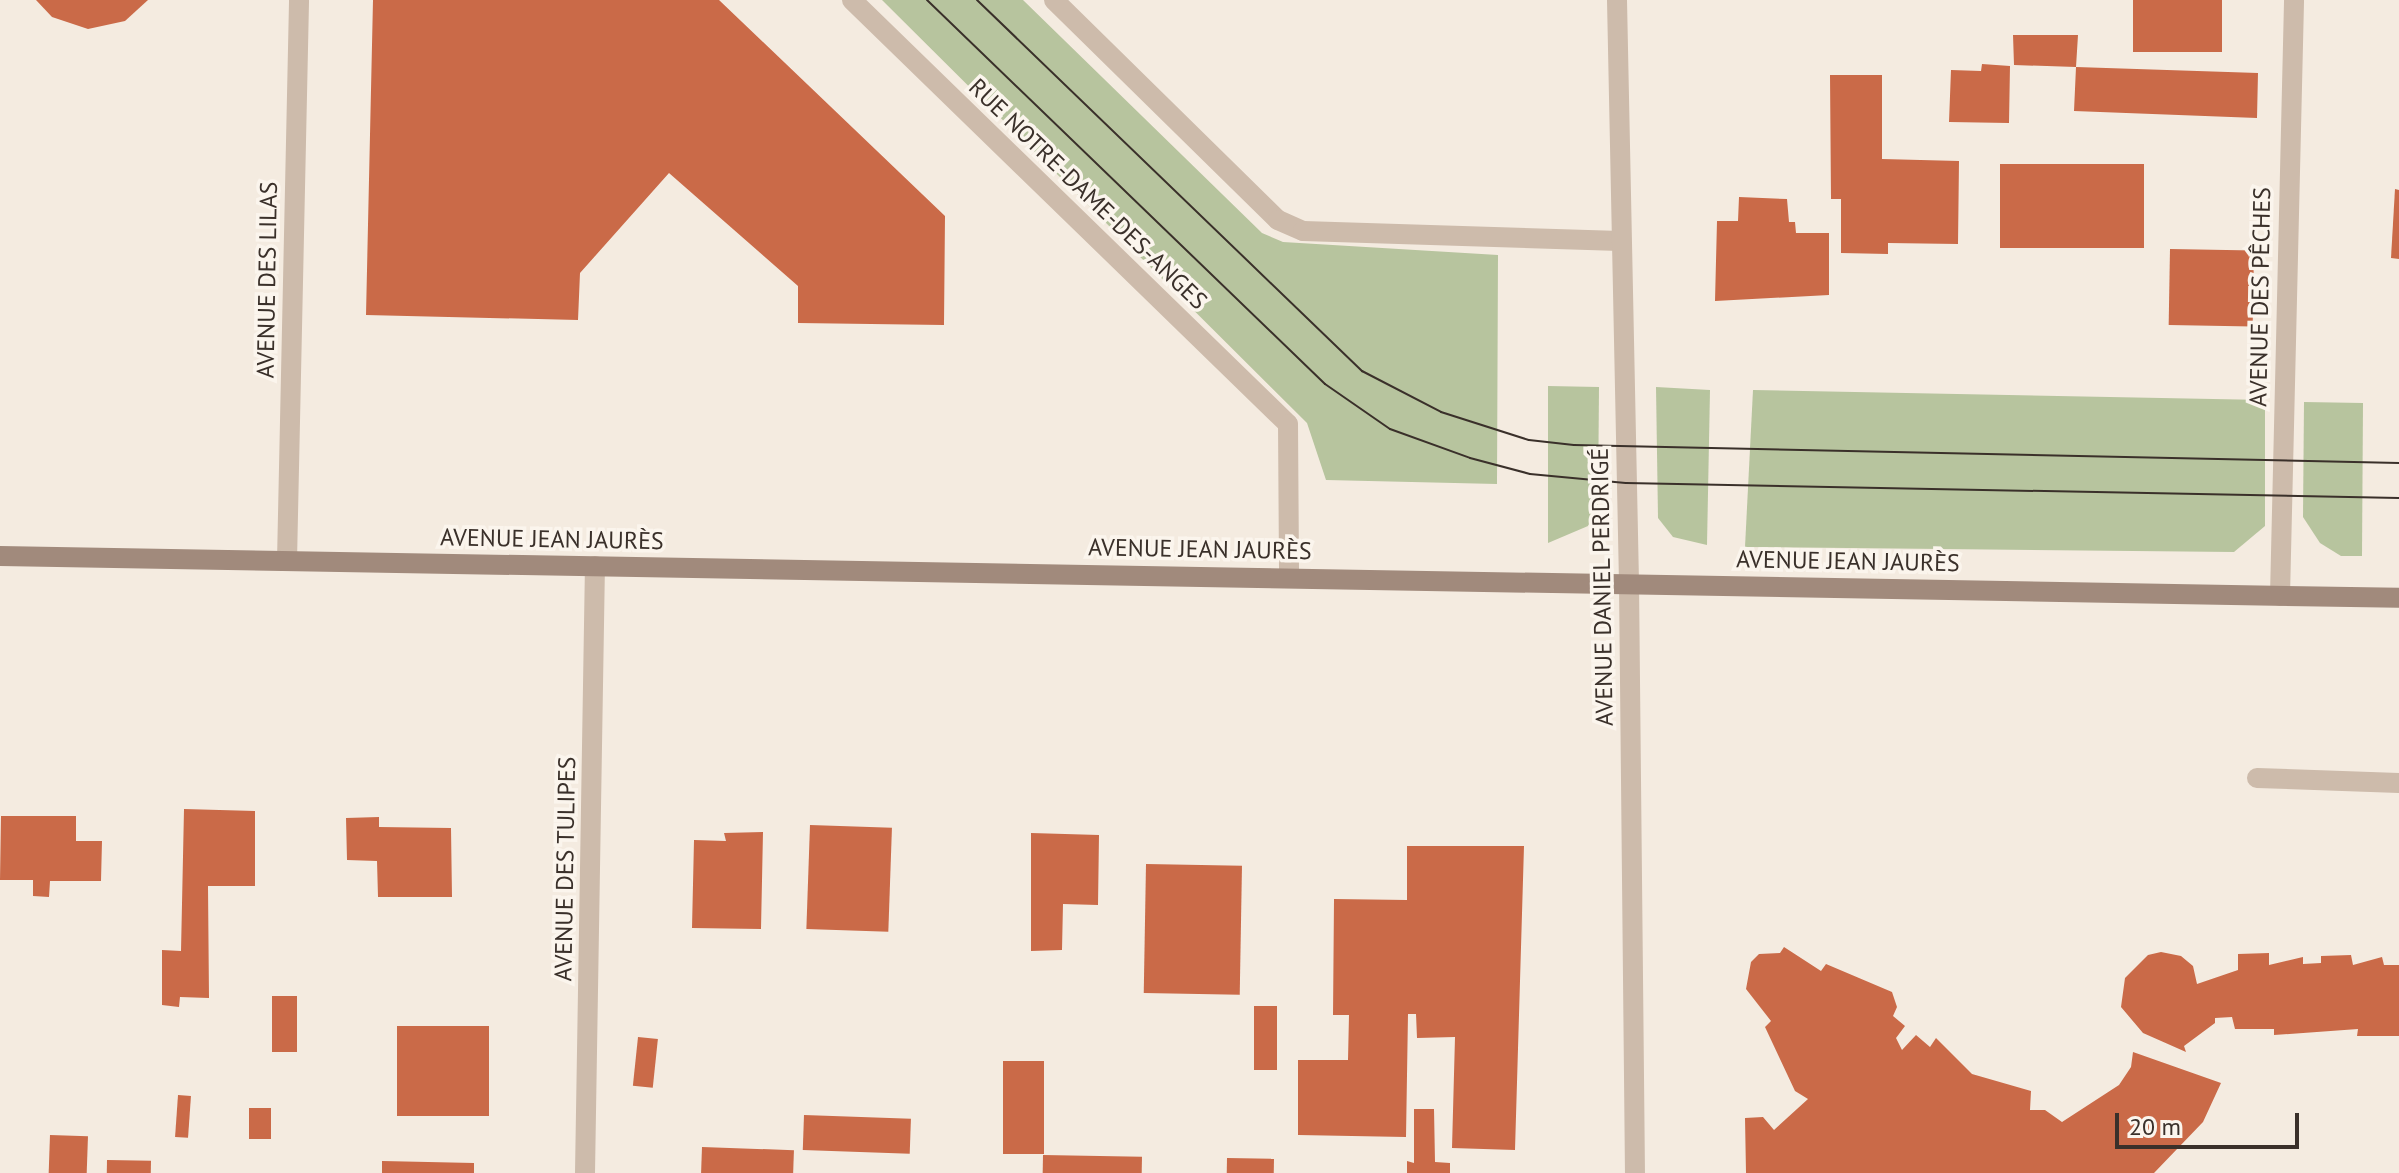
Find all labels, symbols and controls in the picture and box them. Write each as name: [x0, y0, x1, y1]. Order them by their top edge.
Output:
street label: RUE NOTRE-DAME-DES-ANGES: [963, 73, 1213, 315]
street label: AVENUE DES LILAS: [251, 181, 283, 379]
street label: AVENUE DES PÊCHES: [2244, 187, 2276, 407]
street label: AVENUE DANIEL PERDRIGÉ: [1585, 447, 1619, 727]
street label: AVENUE JEAN JAURÈS: [440, 523, 664, 555]
street label: AVENUE JEAN JAURÈS: [1088, 533, 1312, 565]
street label: AVENUE JEAN JAURÈS: [1736, 545, 1960, 577]
street label: AVENUE DES TULIPES: [549, 756, 581, 982]
scale bar: [2119, 1097, 2303, 1147]
text: 20 m: [2129, 1111, 2181, 1142]

